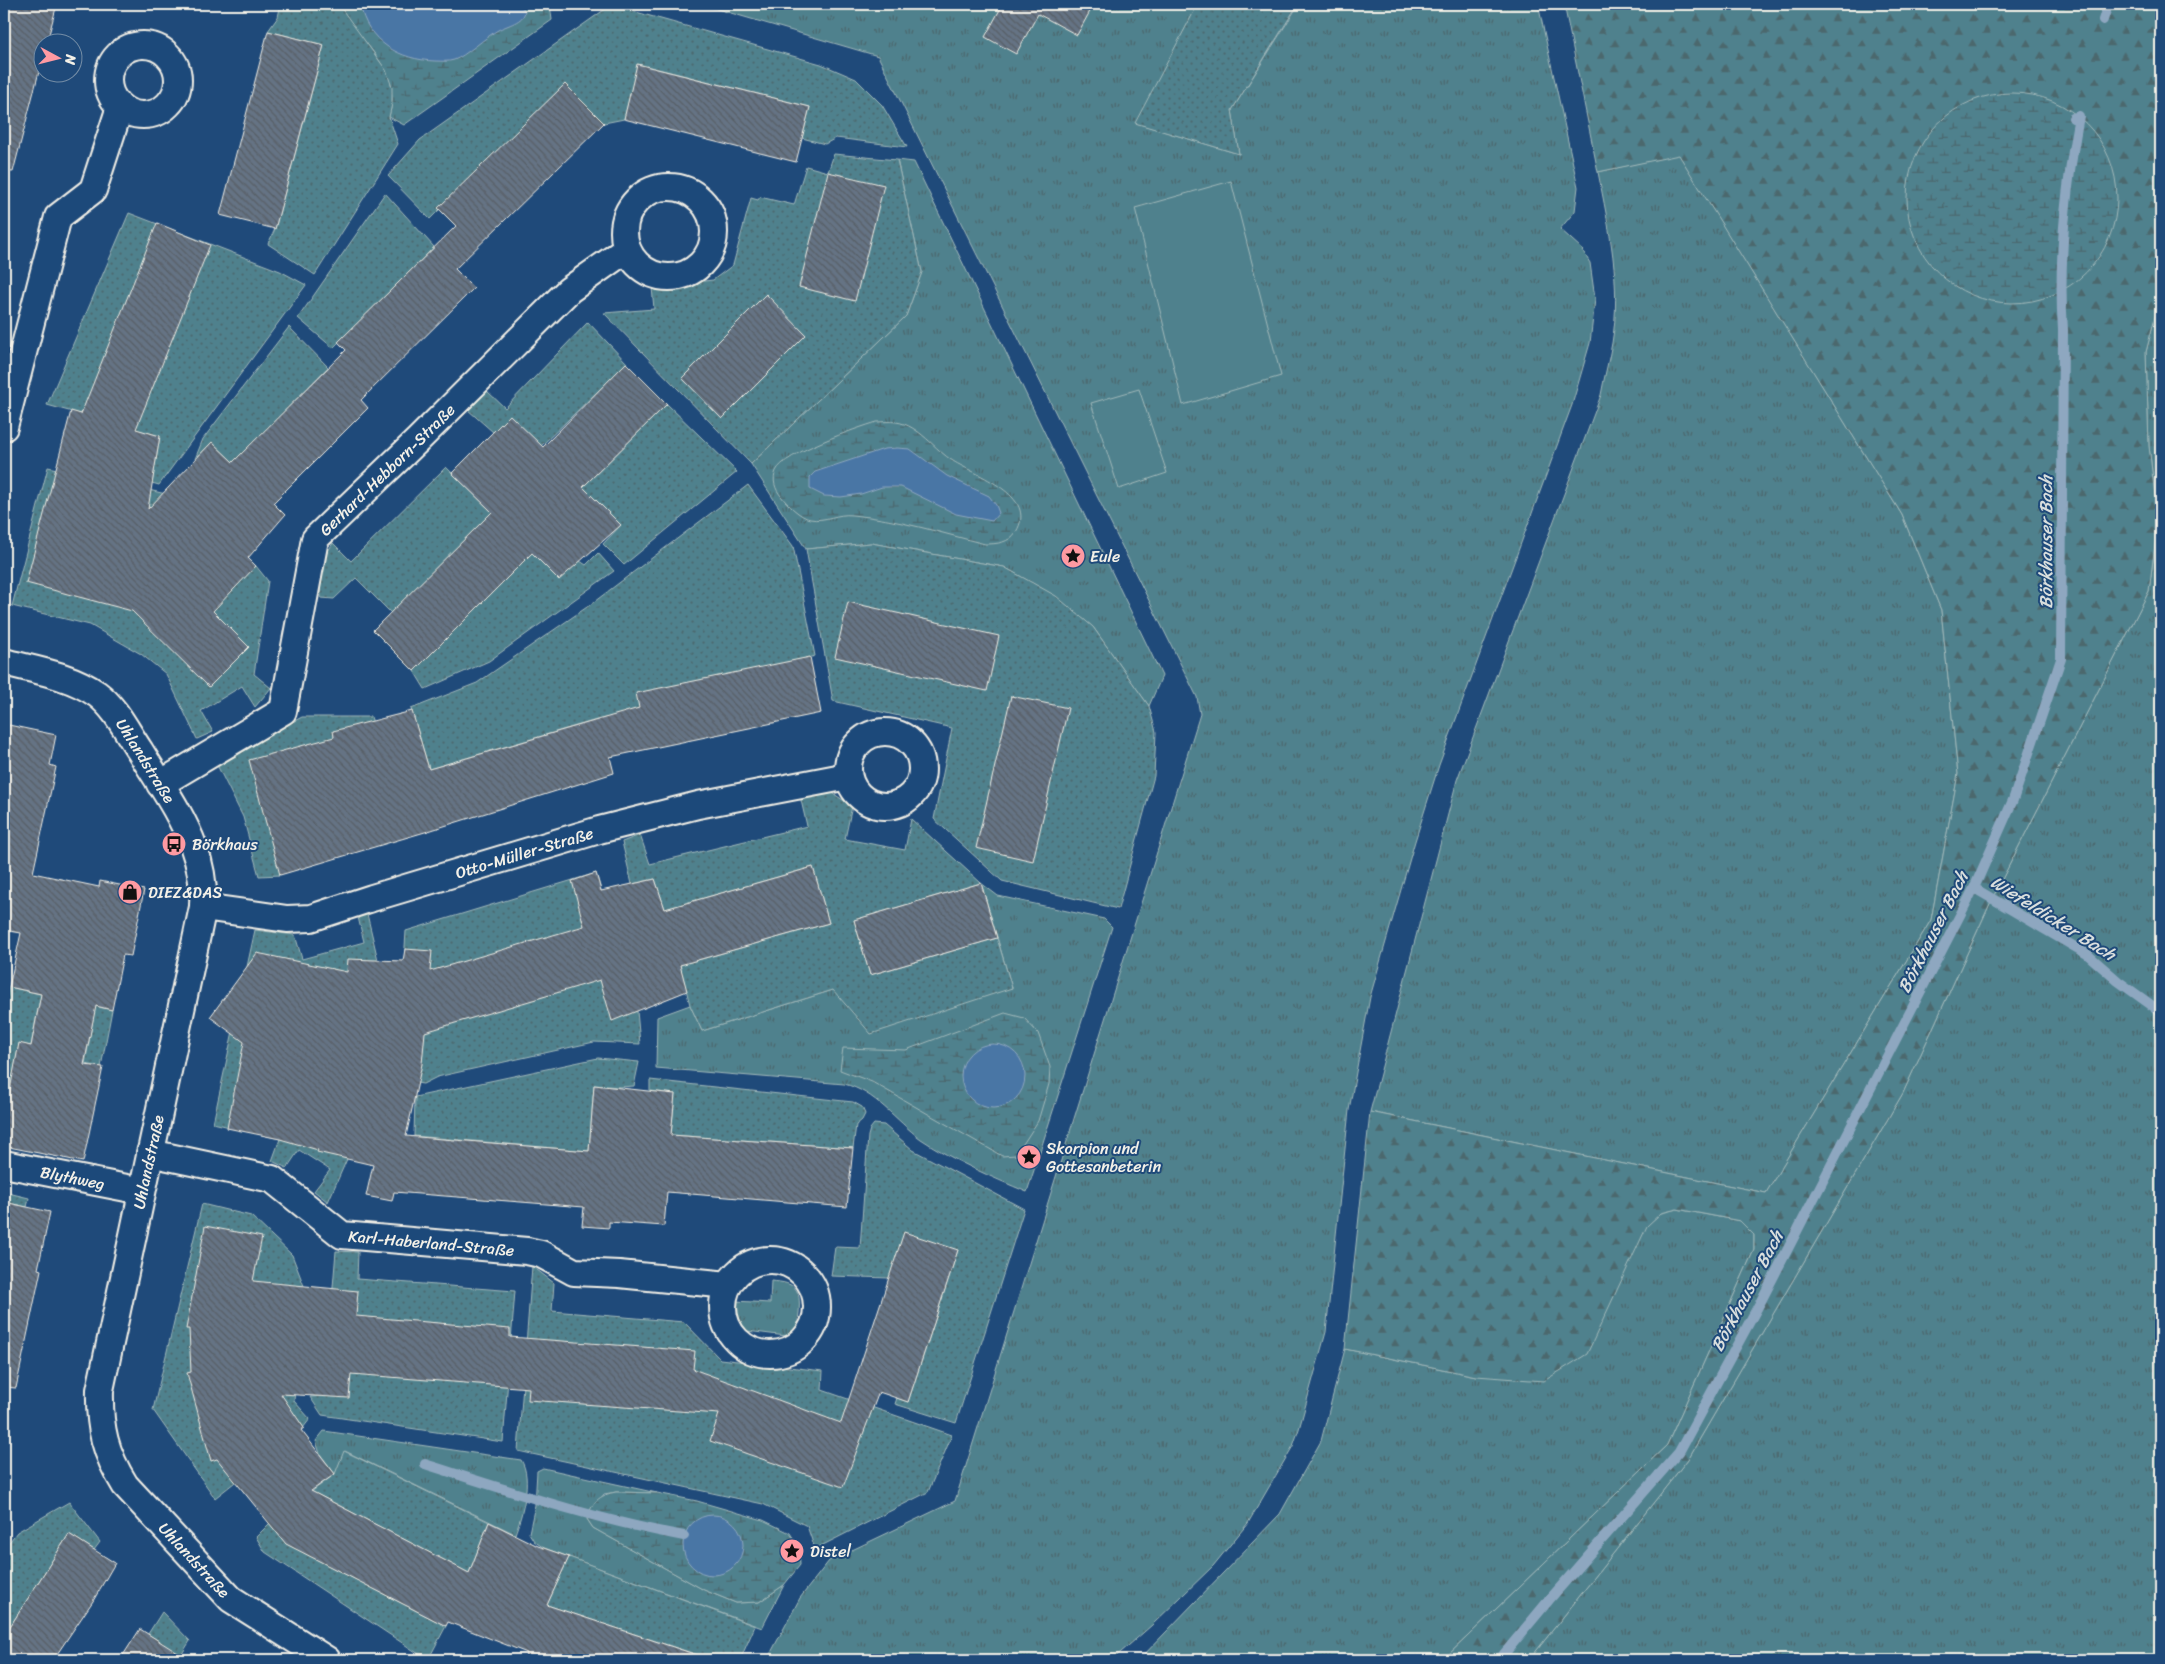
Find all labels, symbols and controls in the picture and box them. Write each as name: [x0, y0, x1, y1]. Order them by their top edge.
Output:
north arrow: [32, 32, 82, 82]
text: N: [57, 52, 84, 66]
street label: Gerhard-Hebborn-Straße: [312, 397, 462, 543]
water label: Börkhauser Bach: [2030, 474, 2062, 609]
place label: Eule: [1090, 542, 1120, 571]
place icon: Eule: [1060, 543, 1086, 569]
street label: Uhlandstraße: [108, 712, 183, 809]
street label: Otto-Müller-Straße: [452, 818, 597, 887]
place label: Börkhaus: [192, 830, 258, 859]
bus stop icon: Börkhaus: [161, 831, 187, 857]
water label: Börkhauser Bach: [1888, 864, 1978, 999]
water label: Wiefeldicker Bach: [1984, 867, 2123, 970]
place label: DIEZ&DAS: [148, 878, 222, 907]
shop icon: DIEZ&DAS: [117, 879, 143, 905]
street label: Uhlandstraße: [124, 1112, 173, 1212]
place label: Skorpion und Gottesanbeterin: [1046, 1134, 1162, 1181]
place icon: Skorpion und Gottesanbeterin: [1016, 1144, 1042, 1170]
street label: Blythweg: [38, 1157, 107, 1198]
street label: Karl-Haberland-Straße: [347, 1222, 516, 1265]
water label: Börkhauser Bach: [1702, 1223, 1793, 1357]
street label: Uhlandstraße: [151, 1515, 238, 1605]
place label: Distel: [810, 1537, 852, 1566]
place icon: Distel: [779, 1538, 805, 1564]

